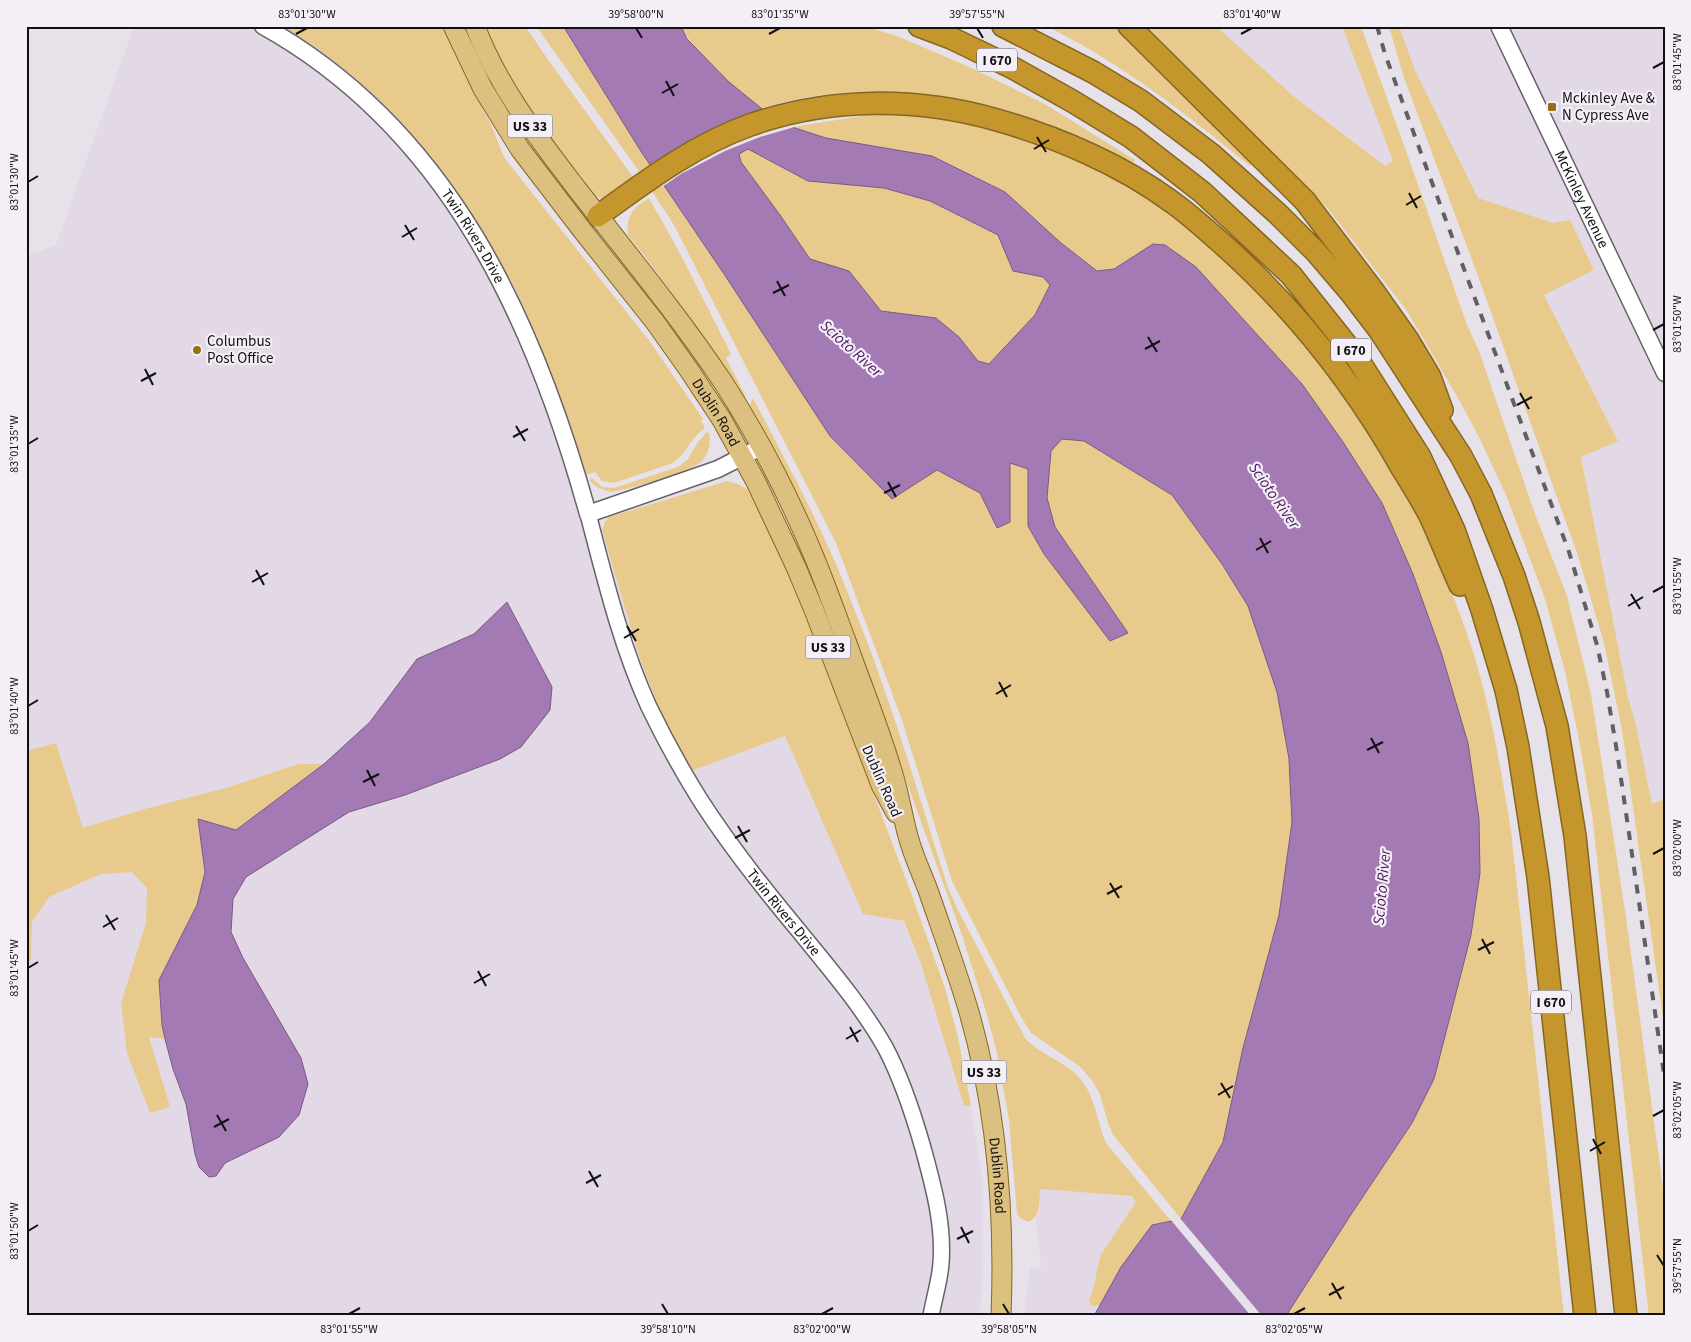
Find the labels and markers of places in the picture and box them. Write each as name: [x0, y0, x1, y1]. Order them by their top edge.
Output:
place label: Mckinley Ave & N Cypress Ave: [1562, 88, 1655, 126]
marker: Mckinley Ave & N Cypress Ave: [1546, 101, 1558, 113]
place label: Columbus Post Office: [207, 331, 274, 369]
marker: Columbus Post Office: [191, 344, 203, 356]

